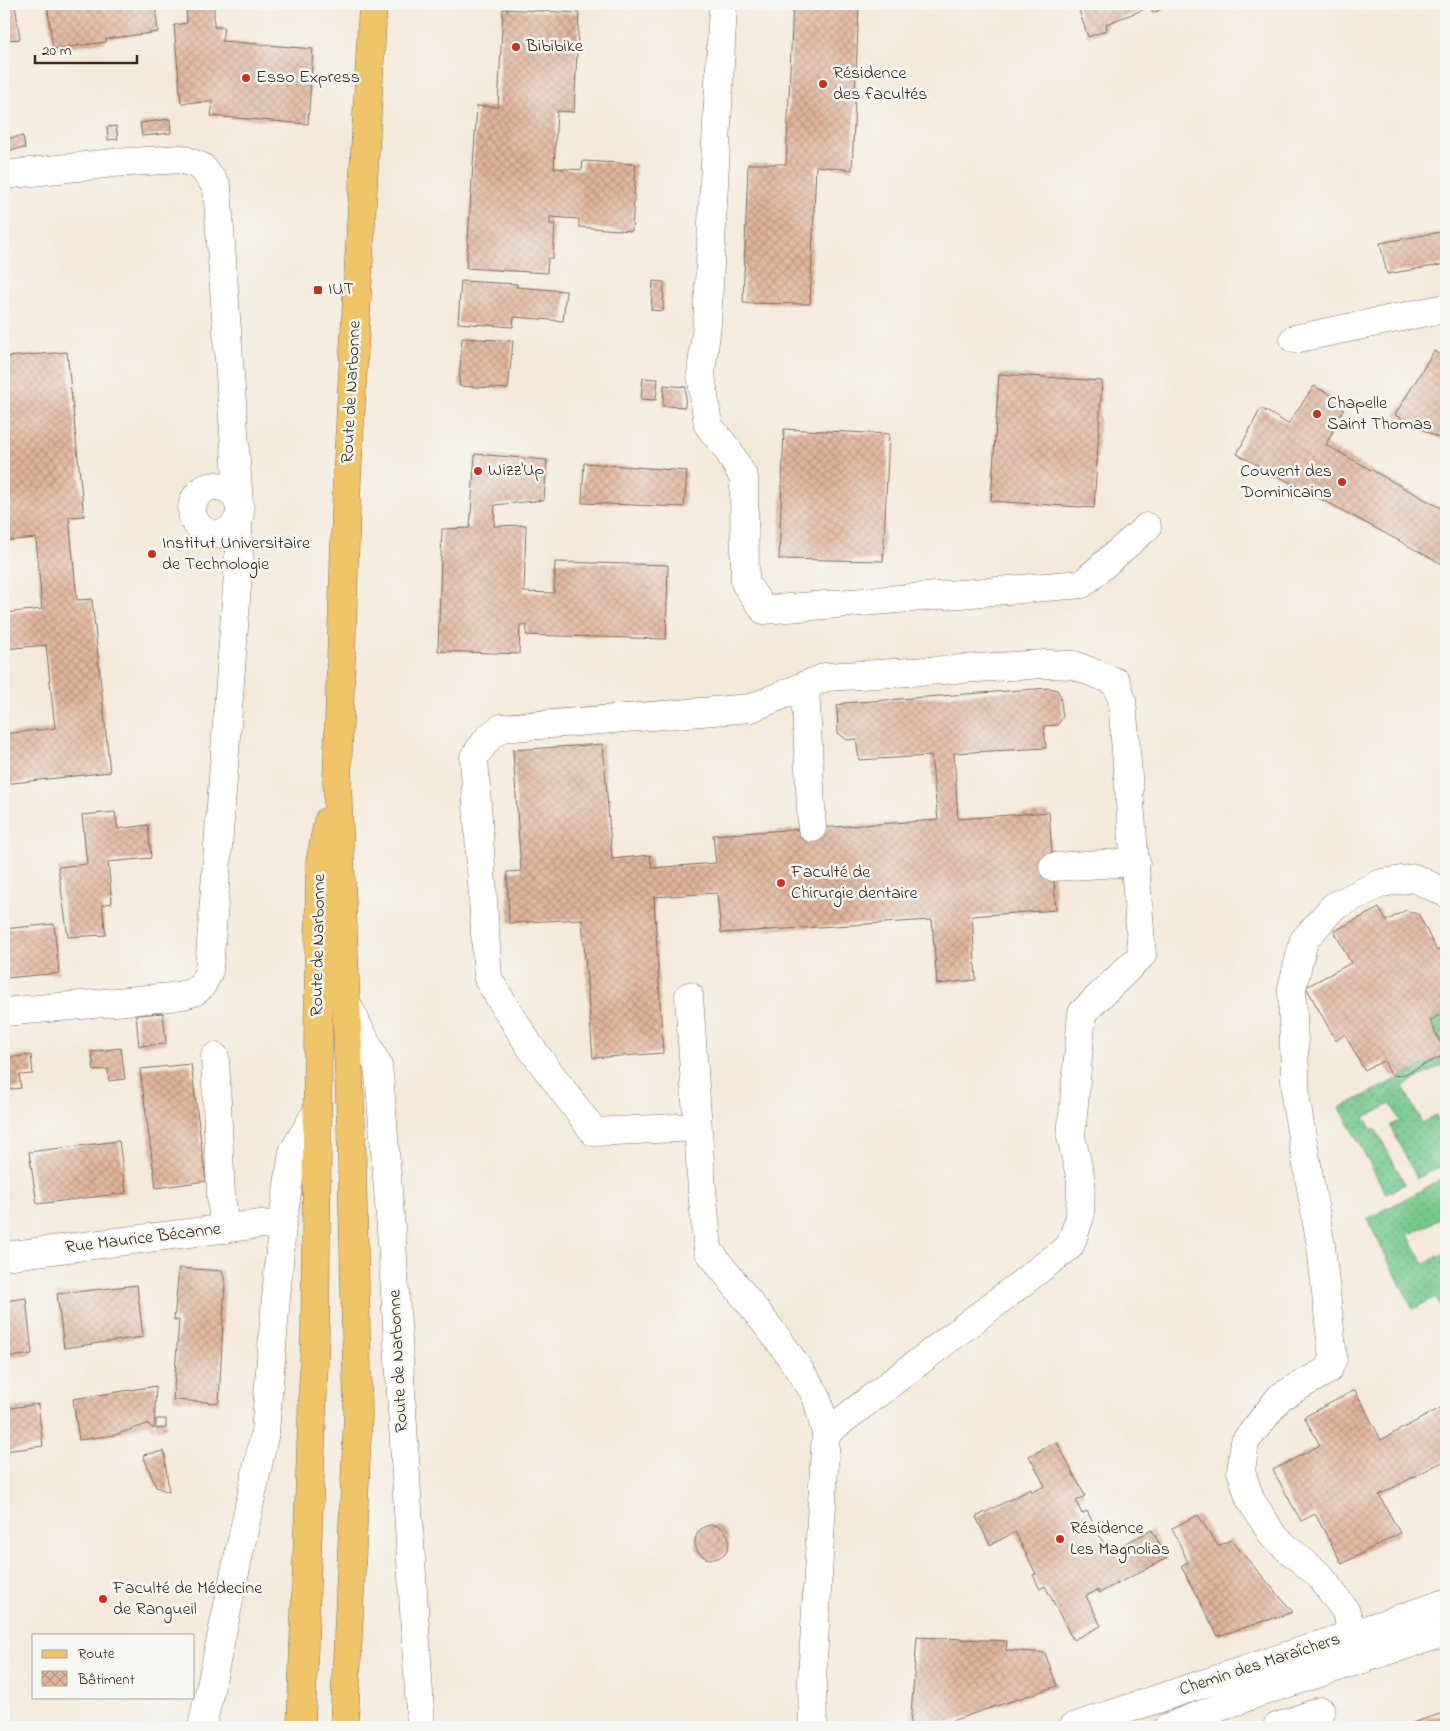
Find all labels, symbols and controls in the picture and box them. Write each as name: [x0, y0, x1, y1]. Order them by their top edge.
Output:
scale bar: [35, 32, 138, 64]
place label: Bibibike: [525, 34, 584, 60]
text: 20 m: [42, 40, 72, 62]
marker: Bibibike: [510, 41, 522, 53]
place label: Résidence des facultés: [833, 61, 927, 108]
place label: Esso Express: [256, 65, 360, 91]
marker: Esso Express: [240, 72, 252, 84]
marker: Résidence des facultés: [817, 78, 829, 90]
place label: IUT: [328, 277, 354, 303]
marker: IUT: [312, 284, 324, 296]
street label: Route de Narbonne: [335, 319, 369, 464]
place label: Chapelle Saint Thomas: [1327, 391, 1432, 438]
marker: Chapelle Saint Thomas: [1311, 408, 1323, 420]
place label: Wizz'Up: [488, 458, 544, 484]
place label: Couvent des Dominicains: [1240, 459, 1332, 506]
marker: Wizz'Up: [472, 465, 484, 477]
marker: Couvent des Dominicains: [1336, 476, 1348, 488]
place label: Institut Universitaire de Technologie: [162, 531, 311, 579]
marker: Institut Universitaire de Technologie: [146, 548, 158, 560]
place label: Faculté de Chirurgie dentaire: [790, 860, 919, 908]
street label: Route de Narbonne: [305, 872, 333, 1017]
marker: Faculté de Chirurgie dentaire: [775, 877, 787, 889]
street label: Rue Maurice Bécanne: [64, 1216, 223, 1261]
street label: Route de Narbonne: [382, 1288, 416, 1433]
place label: Résidence Les Magnolias: [1070, 1516, 1170, 1564]
marker: Résidence Les Magnolias: [1054, 1533, 1066, 1545]
place label: Faculté de Médecine de Rangueil: [112, 1576, 263, 1624]
marker: Faculté de Médecine de Rangueil: [97, 1593, 109, 1605]
street label: Chemin des Maraîchers: [1176, 1627, 1344, 1703]
legend: [32, 1634, 195, 1698]
text: Route: [78, 1643, 115, 1665]
text: Bâtiment: [77, 1669, 135, 1691]

